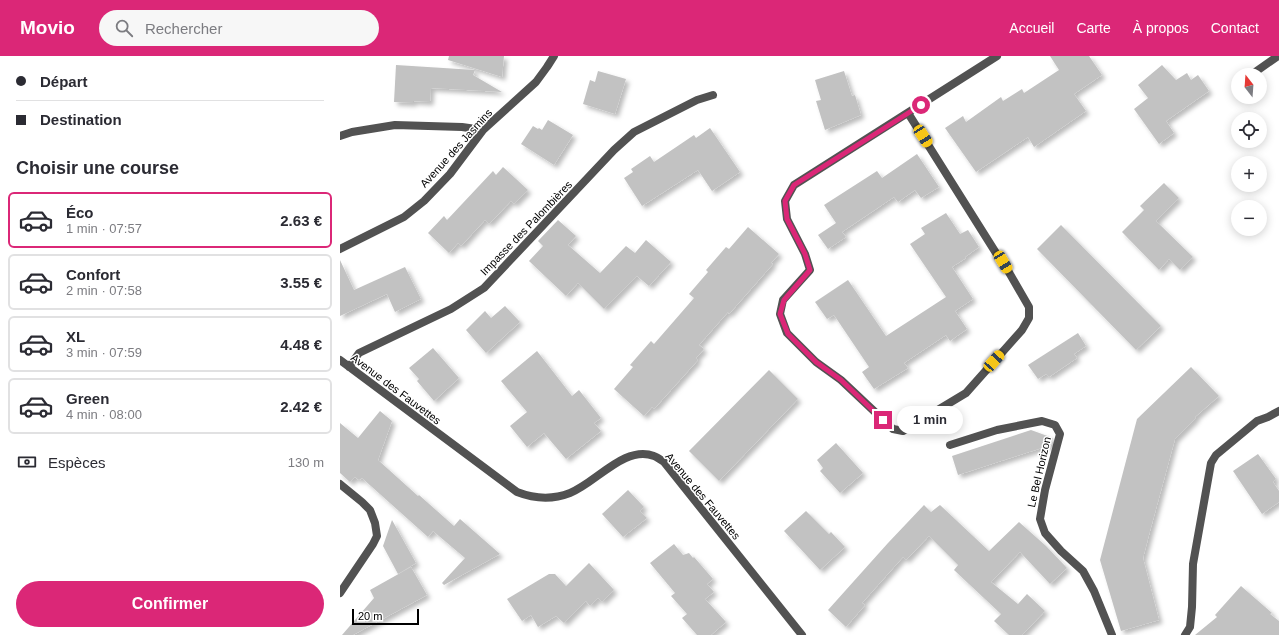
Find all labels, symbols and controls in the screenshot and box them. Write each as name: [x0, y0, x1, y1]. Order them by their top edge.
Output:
search box: [99, 10, 379, 46]
text: Movio: [20, 17, 75, 38]
icon: search: [113, 17, 135, 39]
text: Rechercher: [145, 20, 222, 37]
text: Accueil: [1009, 20, 1054, 36]
text: Carte: [1076, 20, 1111, 36]
text: À propos: [1133, 20, 1189, 36]
text: Contact: [1211, 20, 1259, 36]
north arrow: [1231, 68, 1267, 104]
map controls: [1231, 68, 1267, 236]
text: Départ: [40, 73, 88, 90]
route start: [912, 96, 930, 114]
street label: Avenue des Jasmins: [418, 106, 495, 190]
text: Destination: [40, 111, 122, 128]
button: locate: [1231, 112, 1267, 148]
car: [911, 123, 935, 149]
button: +: [1231, 156, 1267, 192]
text: Choisir une course: [16, 158, 179, 178]
street label: Impasse des Palombières: [478, 178, 575, 278]
button: −: [1231, 200, 1267, 236]
icon: car: [18, 202, 54, 238]
text: Éco: [66, 204, 94, 221]
text: 2.63 €: [280, 212, 322, 229]
text: 1 min · 07:57: [66, 221, 142, 236]
car: [992, 249, 1014, 275]
icon: car: [18, 264, 54, 300]
text: Confort: [66, 266, 120, 283]
text: 3.55 €: [280, 274, 322, 291]
text: 2 min · 07:58: [66, 283, 142, 298]
icon: car: [18, 326, 54, 362]
text: XL: [66, 328, 85, 345]
text: 4.48 €: [280, 336, 322, 353]
text: 3 min · 07:59: [66, 345, 142, 360]
car: [982, 348, 1006, 374]
street label: Avenue des Fauvettes: [349, 351, 444, 427]
icon: car: [18, 388, 54, 424]
text: Green: [66, 390, 109, 407]
text: 2.42 €: [280, 398, 322, 415]
callout: 1 min: [897, 406, 963, 434]
text: 4 min · 08:00: [66, 407, 142, 422]
route end: [874, 411, 892, 429]
text: 1 min: [913, 412, 947, 427]
street label: Le Bel Horizon: [1025, 435, 1053, 509]
street label: Avenue des Fauvettes: [663, 450, 743, 542]
icon: cash: [16, 451, 38, 473]
text: Espèces: [48, 454, 106, 471]
text: 130 m: [288, 455, 324, 470]
button: Confirmer: [16, 581, 324, 627]
scale bar: [352, 607, 419, 626]
text: 20 m: [358, 610, 382, 622]

